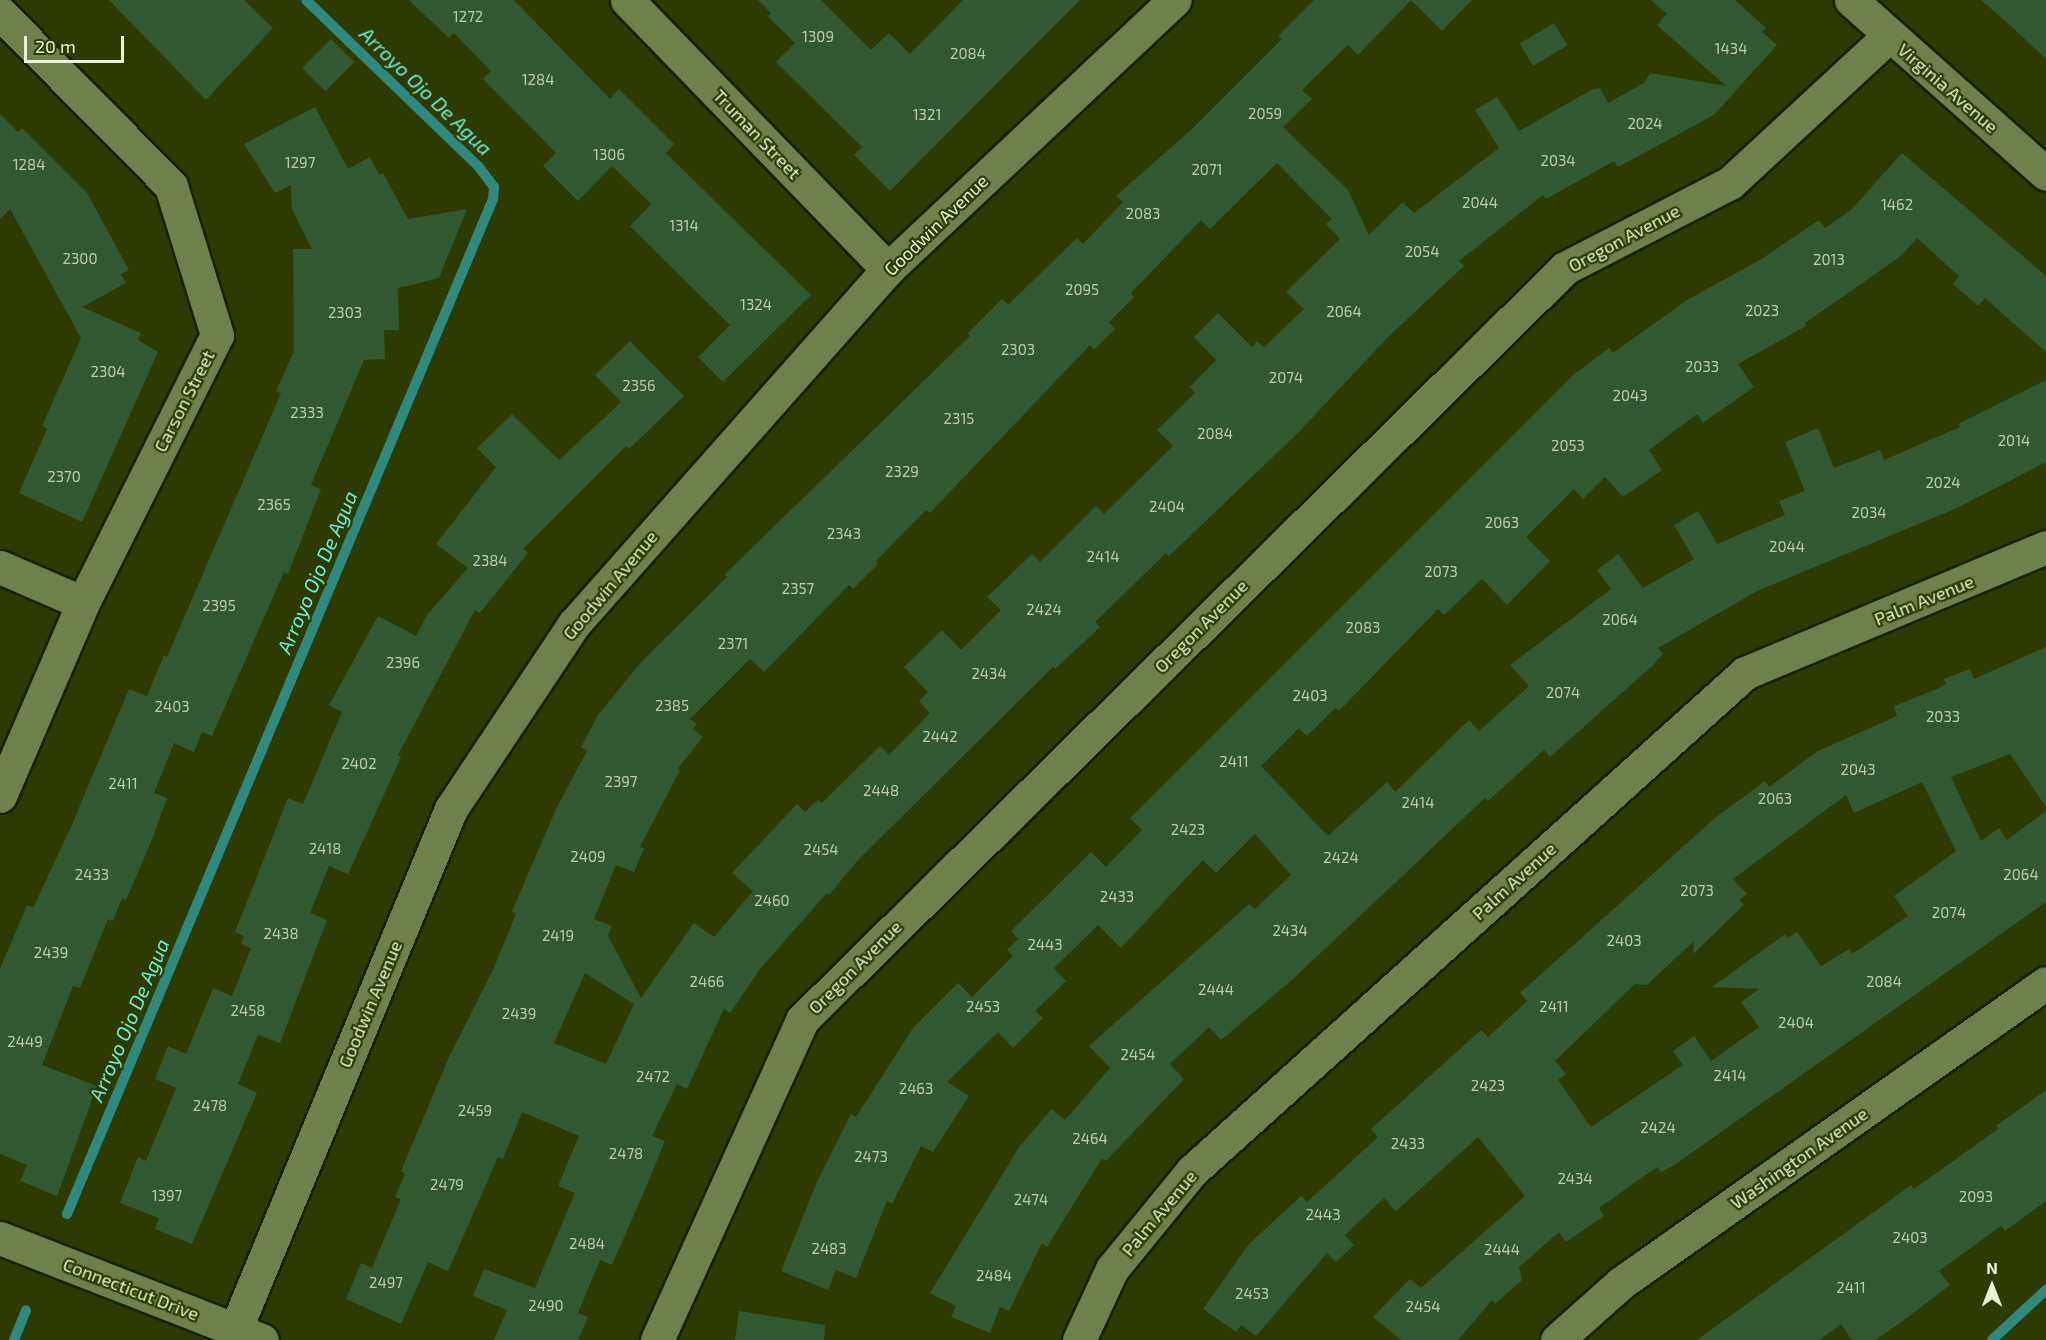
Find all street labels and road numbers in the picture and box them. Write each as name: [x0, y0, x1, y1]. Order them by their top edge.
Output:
street label: Virginia Avenue: [1893, 38, 2003, 138]
street label: Truman Street: [709, 85, 805, 183]
street label: Goodwin Avenue: [880, 170, 992, 280]
street label: Oregon Avenue: [1564, 199, 1684, 277]
street label: Carson Street: [149, 347, 219, 455]
street label: Goodwin Avenue: [558, 526, 662, 644]
street label: Palm Avenue: [1871, 570, 1977, 630]
street label: Oregon Avenue: [1150, 575, 1252, 677]
street label: Palm Avenue: [1467, 838, 1561, 924]
street label: Oregon Avenue: [804, 916, 906, 1018]
street label: Goodwin Avenue: [333, 937, 407, 1071]
street label: Washington Avenue: [1726, 1102, 1872, 1214]
street label: Palm Avenue: [1117, 1166, 1201, 1260]
street label: Connecticut Drive: [60, 1253, 202, 1325]

